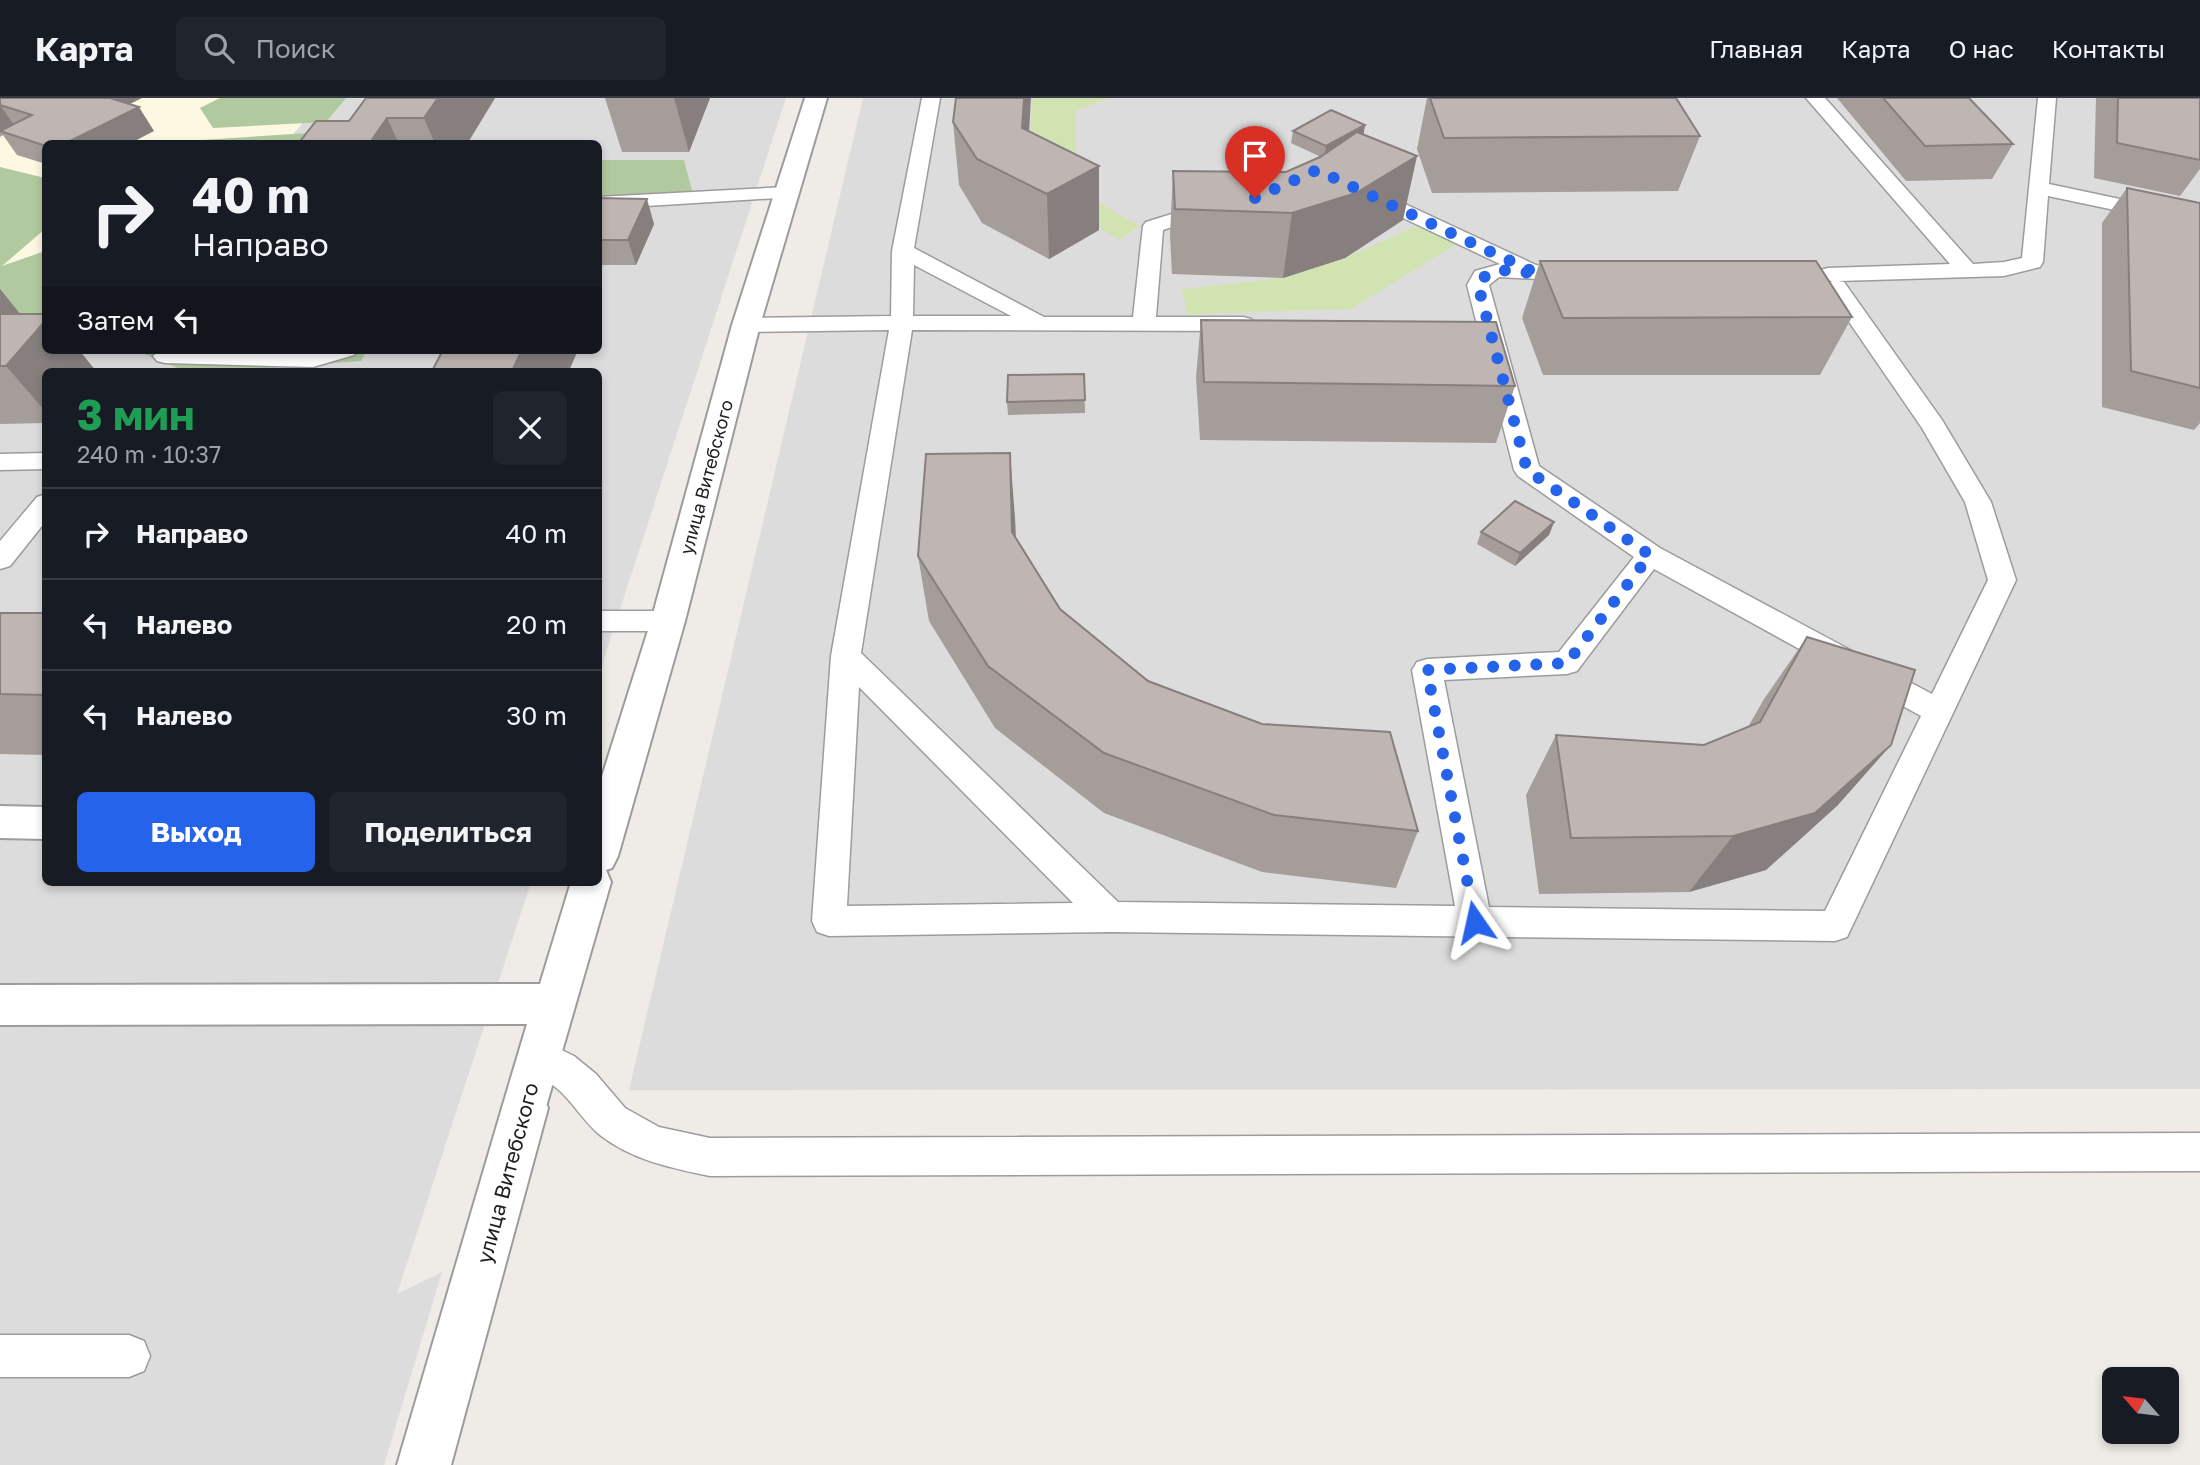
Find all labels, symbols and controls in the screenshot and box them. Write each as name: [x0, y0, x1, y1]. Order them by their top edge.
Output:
search box: [176, 17, 666, 80]
text: Карта: [35, 29, 134, 68]
icon: search: [200, 29, 238, 67]
text: Поиск: [256, 33, 336, 64]
text: Главная: [1709, 34, 1803, 63]
text: Карта: [1841, 34, 1911, 63]
text: О нас: [1949, 34, 2014, 63]
text: Контакты: [2052, 34, 2165, 63]
pin: [1225, 126, 1285, 198]
icon: arrive: [1236, 137, 1274, 175]
text: 40 m: [192, 165, 310, 224]
icon: right: [77, 168, 168, 259]
text: Направо: [192, 225, 329, 263]
icon: left: [168, 301, 206, 339]
text: Затем: [77, 305, 154, 336]
text: 3 мин: [77, 389, 195, 439]
button: close: [493, 391, 567, 465]
street label: улица Витебского: [675, 397, 737, 557]
text: 240 m · 10:37: [77, 440, 221, 468]
icon: right: [77, 515, 115, 553]
text: Направо: [136, 518, 248, 549]
text: 40 m: [506, 518, 567, 549]
icon: left: [77, 606, 115, 644]
text: Налево: [136, 609, 232, 640]
text: 20 m: [506, 609, 567, 640]
icon: left: [77, 697, 115, 735]
text: Налево: [136, 700, 232, 731]
text: 30 m: [506, 700, 567, 731]
button: Выход: [77, 792, 315, 872]
button: Поделиться: [329, 792, 567, 872]
position arrow: [1438, 885, 1512, 959]
street label: улица Витебского: [470, 1080, 544, 1266]
north arrow: [2102, 1367, 2179, 1444]
map controls: [2102, 1367, 2179, 1444]

